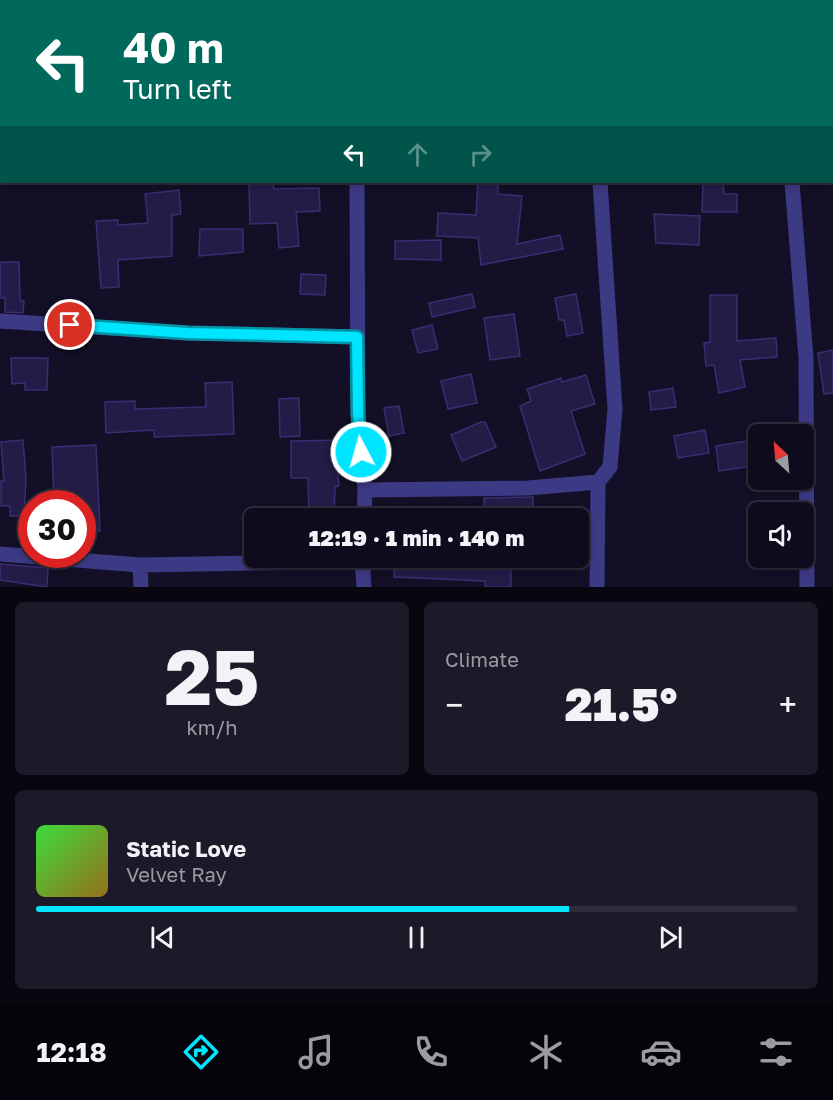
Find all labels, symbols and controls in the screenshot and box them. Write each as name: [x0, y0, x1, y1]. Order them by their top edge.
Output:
text: 40 m: [123, 22, 224, 72]
icon: left: [24, 24, 102, 102]
text: Turn left: [123, 73, 232, 105]
icon: left: [338, 138, 371, 171]
icon: ahead: [401, 138, 434, 171]
icon: right: [464, 138, 497, 171]
pin: [44, 299, 95, 350]
icon: arrive: [53, 308, 86, 341]
position arrow: [329, 420, 393, 484]
north arrow: [748, 424, 814, 490]
map controls: [748, 424, 814, 568]
speed limit sign: 30: [18, 490, 96, 568]
button: sound: [748, 502, 814, 568]
text: 12:19 · 1 min · 140 m: [309, 524, 524, 551]
text: 25: [164, 629, 260, 722]
text: Climate: [445, 647, 519, 671]
text: 21.5°: [565, 677, 677, 731]
text: −: [445, 685, 463, 724]
text: +: [779, 685, 797, 724]
text: km/h: [187, 715, 237, 739]
text: Static Love: [126, 835, 246, 862]
text: Velvet Ray: [126, 862, 227, 886]
icon: previous: [146, 921, 179, 954]
icon: pause: [400, 921, 433, 954]
icon: next: [654, 921, 687, 954]
icon: directions: [180, 1031, 222, 1073]
icon: music: [295, 1031, 337, 1073]
icon: phone: [410, 1031, 452, 1073]
icon: climate: [525, 1031, 567, 1073]
icon: car: [640, 1031, 682, 1073]
icon: filters: [755, 1031, 797, 1073]
text: 12:18: [36, 1036, 107, 1068]

